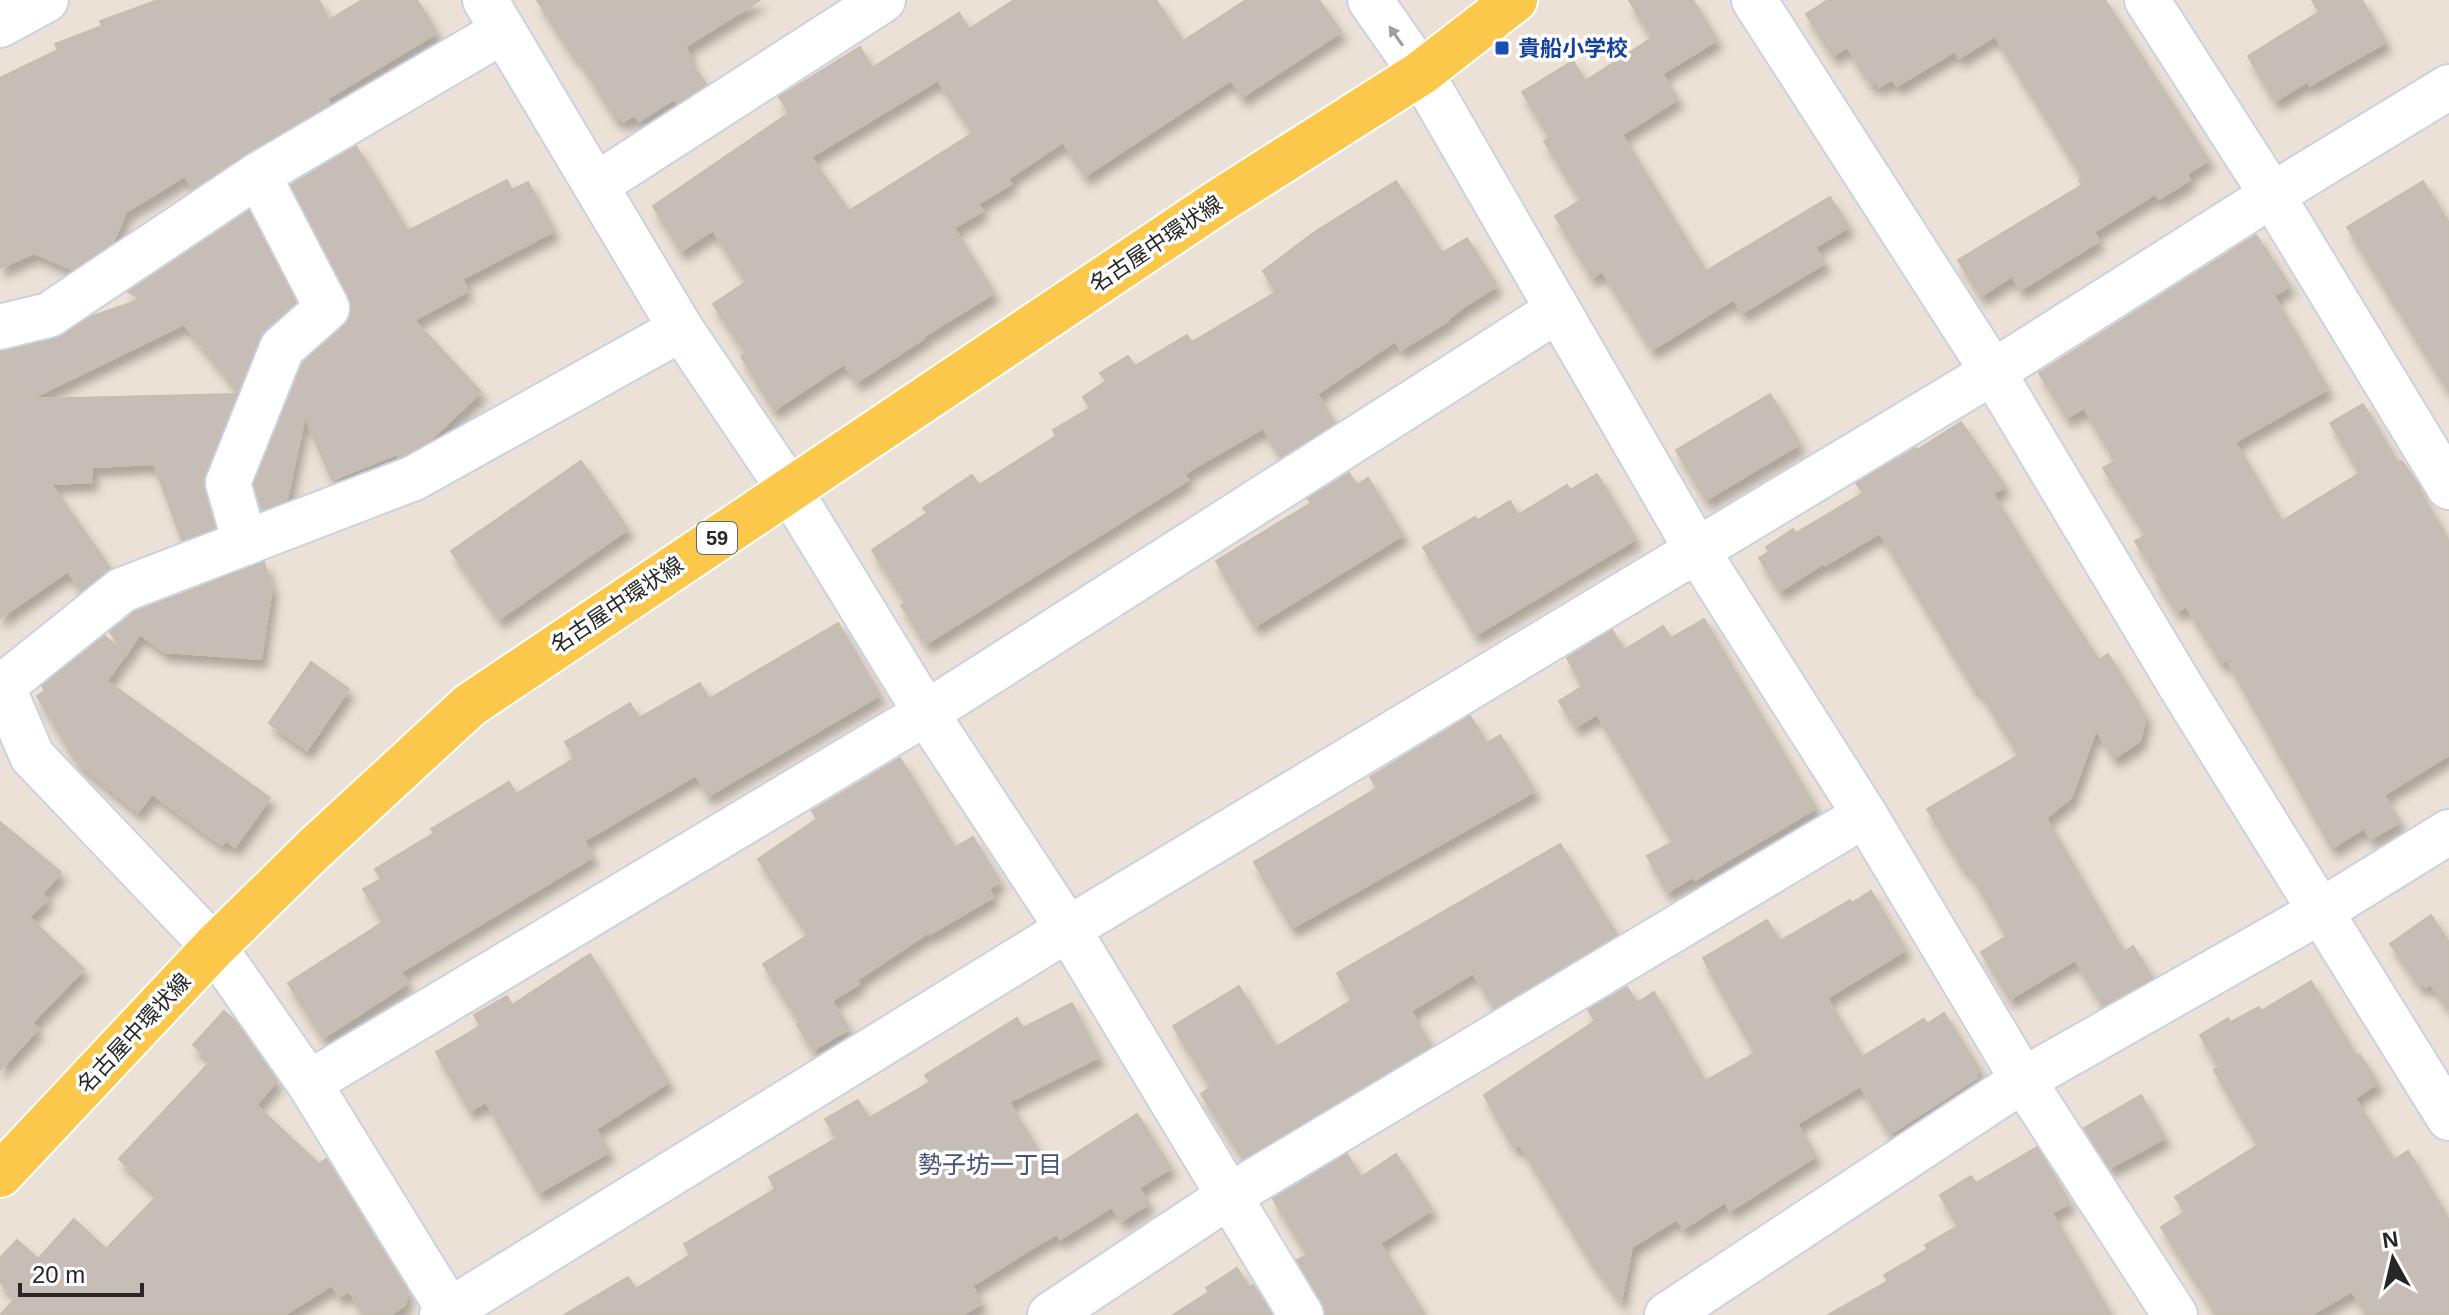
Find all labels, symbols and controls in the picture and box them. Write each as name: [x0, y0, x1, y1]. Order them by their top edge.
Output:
one-way arrow: [1389, 26, 1404, 47]
place label: 貴船小学校: [1518, 36, 1628, 61]
marker: 貴船小学校: [1493, 39, 1511, 57]
street label: 名古屋中環状線: [1085, 191, 1227, 297]
road number: 59: [697, 522, 737, 554]
street label: 名古屋中環状線: [546, 552, 688, 658]
street label: 名古屋中環状線: [72, 968, 196, 1098]
district label: 勢子坊一丁目: [918, 1151, 1062, 1178]
north arrow: [2353, 1219, 2433, 1299]
text: N: [2381, 1226, 2400, 1253]
scale bar: [20, 1247, 142, 1297]
text: 20 m: [32, 1261, 85, 1288]

